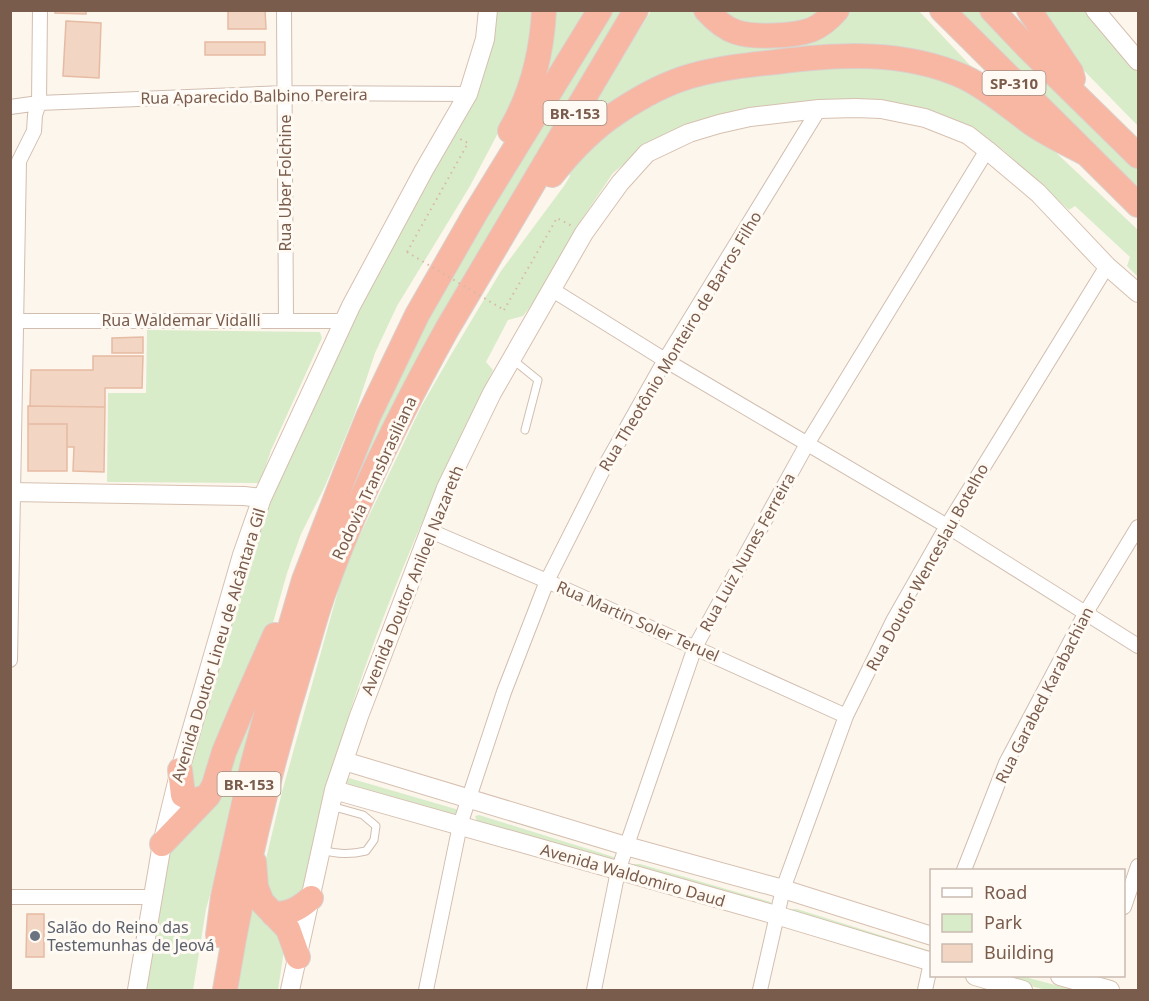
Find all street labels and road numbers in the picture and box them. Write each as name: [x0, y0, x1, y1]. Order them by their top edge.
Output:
road number: SP-310: [982, 71, 1046, 95]
street label: Rua Aparecido Balbino Pereira: [140, 83, 368, 109]
road number: BR-153: [544, 101, 606, 125]
street label: Rua Uber Folchine: [274, 114, 296, 252]
street label: Rua Theotônio Monteiro de Barros Filho: [593, 207, 767, 475]
street label: Rua Waldemar Vidalli: [101, 309, 261, 331]
street label: Rodovia Transbrasiliana: [326, 393, 422, 563]
street label: Rua Doutor Wenceslau Botelho: [861, 459, 993, 675]
street label: Avenida Doutor Aniloel Nazareth: [356, 462, 468, 698]
street label: Rua Luiz Nunes Ferreira: [694, 469, 800, 635]
street label: Avenida Doutor Lineu de Alcântara Gil: [166, 505, 270, 785]
street label: Rua Martin Soler Teruel: [553, 575, 723, 667]
street label: Rua Garabed Karabachian: [990, 603, 1098, 787]
road number: BR-153: [218, 772, 280, 796]
street label: Avenida Waldomiro Daud: [538, 838, 728, 912]

